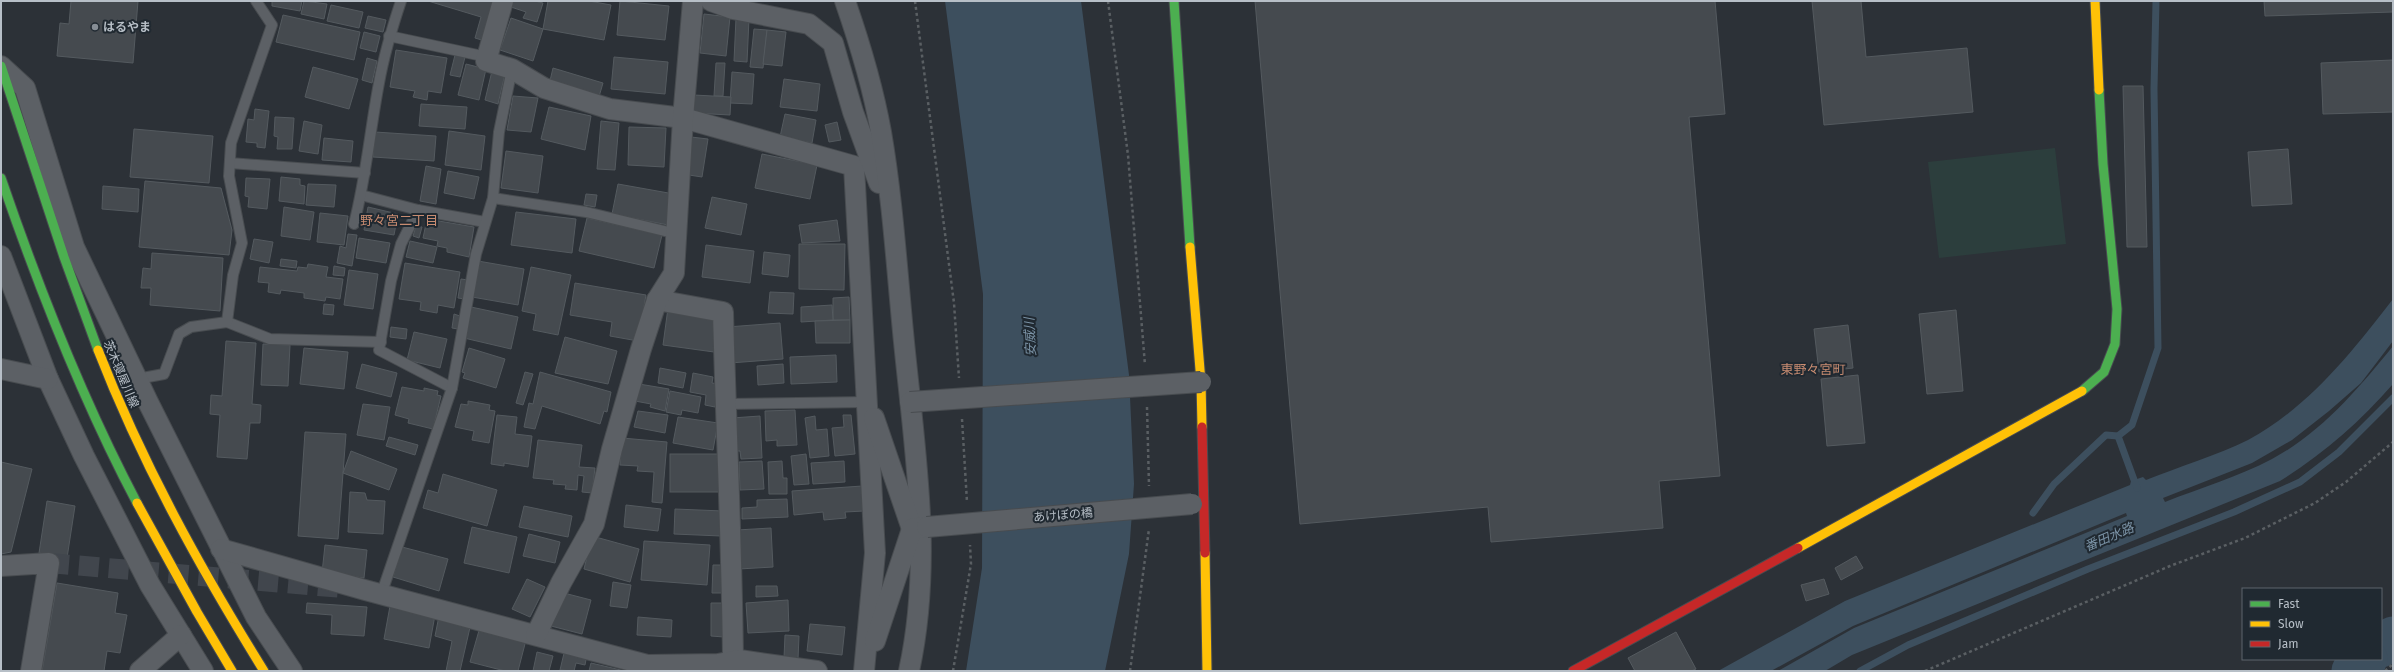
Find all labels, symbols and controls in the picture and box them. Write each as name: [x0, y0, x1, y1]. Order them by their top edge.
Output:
place label: はるやま: [103, 20, 151, 34]
marker: はるやま: [90, 22, 100, 32]
district label: 野々宮二丁目: [360, 213, 438, 228]
water label: 安威川: [1021, 315, 1039, 357]
street label: 茨木寝屋川線: [100, 338, 142, 410]
district label: 東野々宮町: [1780, 362, 1846, 377]
street label: あけぼの橋: [1032, 505, 1094, 525]
water label: 番田水路: [2082, 520, 2137, 554]
legend: [2242, 588, 2382, 660]
text: Fast: [2278, 597, 2300, 611]
text: Slow: [2278, 617, 2304, 631]
text: Jam: [2278, 637, 2298, 651]

